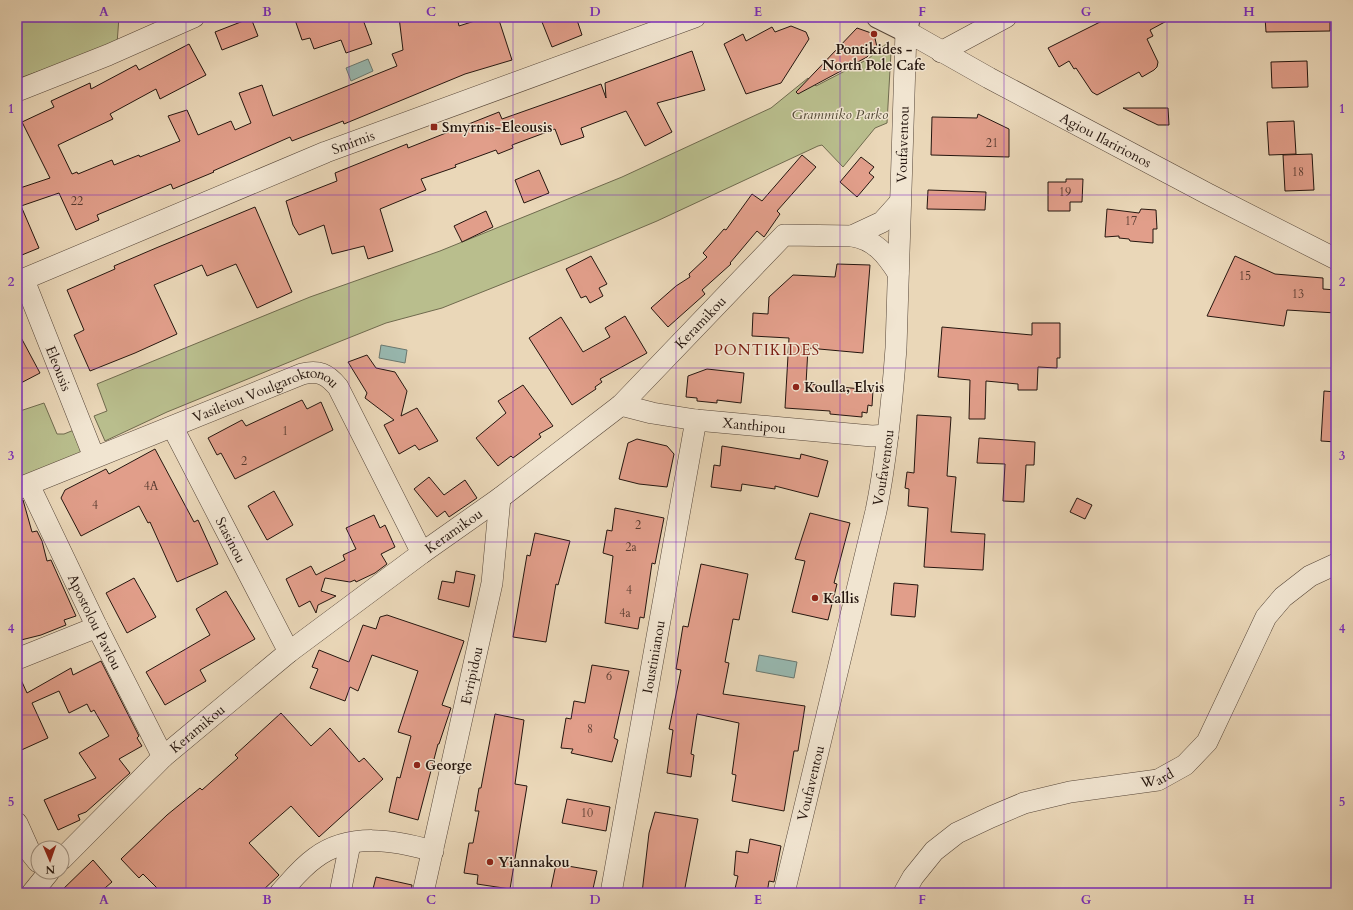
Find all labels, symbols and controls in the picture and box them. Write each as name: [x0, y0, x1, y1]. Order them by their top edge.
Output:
text: A: [99, 3, 109, 21]
text: B: [262, 3, 272, 21]
text: C: [426, 3, 436, 21]
text: D: [589, 3, 601, 21]
text: E: [754, 3, 762, 21]
text: F: [918, 3, 926, 21]
text: G: [1081, 3, 1092, 21]
text: H: [1243, 3, 1255, 21]
marker: Pontikides - North Pole Cafe: [869, 29, 879, 39]
place label: Pontikides - North Pole Cafe: [822, 40, 926, 75]
text: 1: [8, 100, 14, 118]
text: 1: [1339, 100, 1345, 118]
park label: Grammiko Parko: [792, 105, 889, 124]
street label: Voufaventou: [892, 105, 914, 183]
street label: Agiou Ilaririonos: [1056, 108, 1155, 173]
place label: Smyrnis-Eleousis: [442, 118, 552, 137]
marker: Smyrnis-Eleousis: [429, 122, 439, 132]
street label: Smirnis: [329, 126, 378, 159]
house number: 21: [986, 135, 998, 151]
house number: 18: [1292, 164, 1304, 180]
house number: 19: [1059, 184, 1071, 200]
house number: 22: [71, 193, 83, 209]
house number: 17: [1125, 213, 1137, 229]
house number: 15: [1239, 268, 1251, 284]
text: 2: [8, 273, 15, 291]
text: 2: [1339, 273, 1346, 291]
house number: 13: [1292, 286, 1304, 302]
street label: Keramikou: [671, 292, 731, 353]
district label: PONTIKIDES: [714, 340, 820, 360]
street label: Eleousis: [41, 343, 76, 394]
street label: Vasileiou Voulgaroktonou: [190, 363, 343, 427]
place label: Koulla, Elvis: [804, 378, 884, 397]
marker: Koulla, Elvis: [791, 382, 801, 392]
street label: Xanthipou: [722, 413, 787, 438]
house number: 1: [282, 423, 288, 439]
street label: Voufaventou: [868, 428, 899, 507]
text: 3: [8, 447, 15, 465]
text: 3: [1339, 447, 1346, 465]
house number: 2: [241, 453, 247, 469]
house number: 4A: [144, 478, 159, 494]
house number: 4: [92, 497, 98, 513]
street label: Keramikou: [421, 504, 487, 558]
street label: Stasinou: [211, 514, 250, 567]
house number: 2: [635, 517, 641, 533]
house number: 2a: [625, 539, 637, 555]
street label: Apostolou Pavlou: [63, 571, 126, 674]
house number: 4: [626, 582, 632, 598]
place label: Kallis: [823, 589, 859, 608]
marker: Kallis: [810, 593, 820, 603]
house number: 4a: [619, 605, 631, 621]
street label: Ioustinianou: [638, 618, 670, 695]
text: 4: [8, 620, 15, 638]
text: 4: [1339, 620, 1346, 638]
street label: Evripidou: [456, 644, 488, 706]
house number: 6: [606, 668, 612, 684]
street label: Keramikou: [166, 700, 229, 758]
house number: 8: [587, 721, 593, 737]
street label: Voufaventou: [793, 743, 829, 823]
place label: George: [425, 756, 472, 775]
marker: George: [412, 760, 422, 770]
street label: Ward: [1138, 764, 1178, 792]
text: 5: [8, 793, 14, 811]
text: 5: [1339, 793, 1345, 811]
house number: 10: [581, 805, 593, 821]
north arrow: [30, 840, 70, 880]
place label: Yiannakou: [498, 853, 570, 872]
marker: Yiannakou: [485, 857, 495, 867]
text: N: [45, 862, 55, 877]
text: A: [99, 891, 109, 909]
text: B: [262, 891, 272, 909]
text: C: [426, 891, 436, 909]
text: D: [589, 891, 601, 909]
text: E: [754, 891, 762, 909]
text: F: [918, 891, 926, 909]
text: G: [1081, 891, 1092, 909]
text: H: [1243, 891, 1255, 909]

